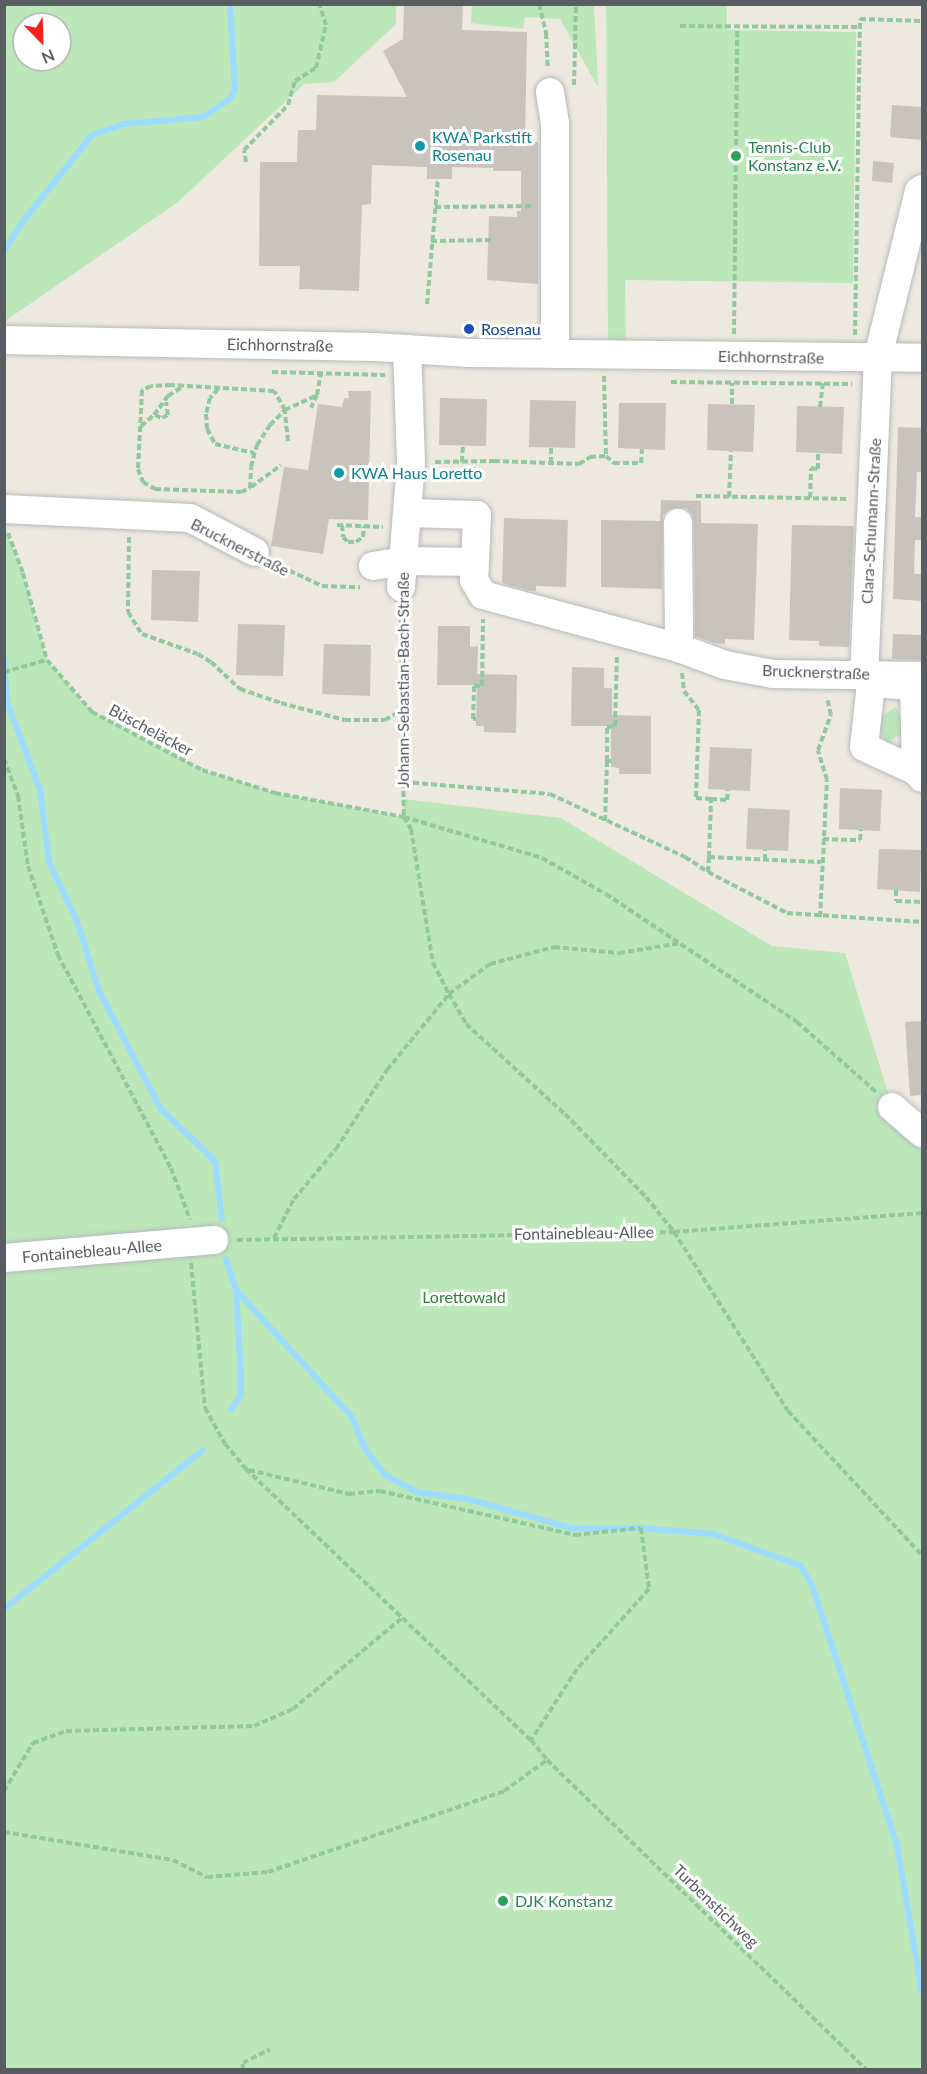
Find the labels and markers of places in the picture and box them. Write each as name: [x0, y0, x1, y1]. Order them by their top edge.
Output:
place label: KWA Parkstift Rosenau: [432, 127, 532, 165]
place label: Tennis-Club Konstanz e.V.: [748, 137, 841, 175]
marker: KWA Parkstift Rosenau: [413, 139, 427, 153]
marker: Tennis-Club Konstanz e.V.: [729, 149, 743, 163]
place label: Rosenau: [481, 319, 541, 339]
marker: Rosenau: [462, 322, 476, 336]
place label: KWA Haus Loretto: [351, 463, 483, 483]
marker: KWA Haus Loretto: [332, 466, 346, 480]
place label: DJK Konstanz: [515, 1891, 613, 1911]
marker: DJK Konstanz: [496, 1894, 510, 1908]

